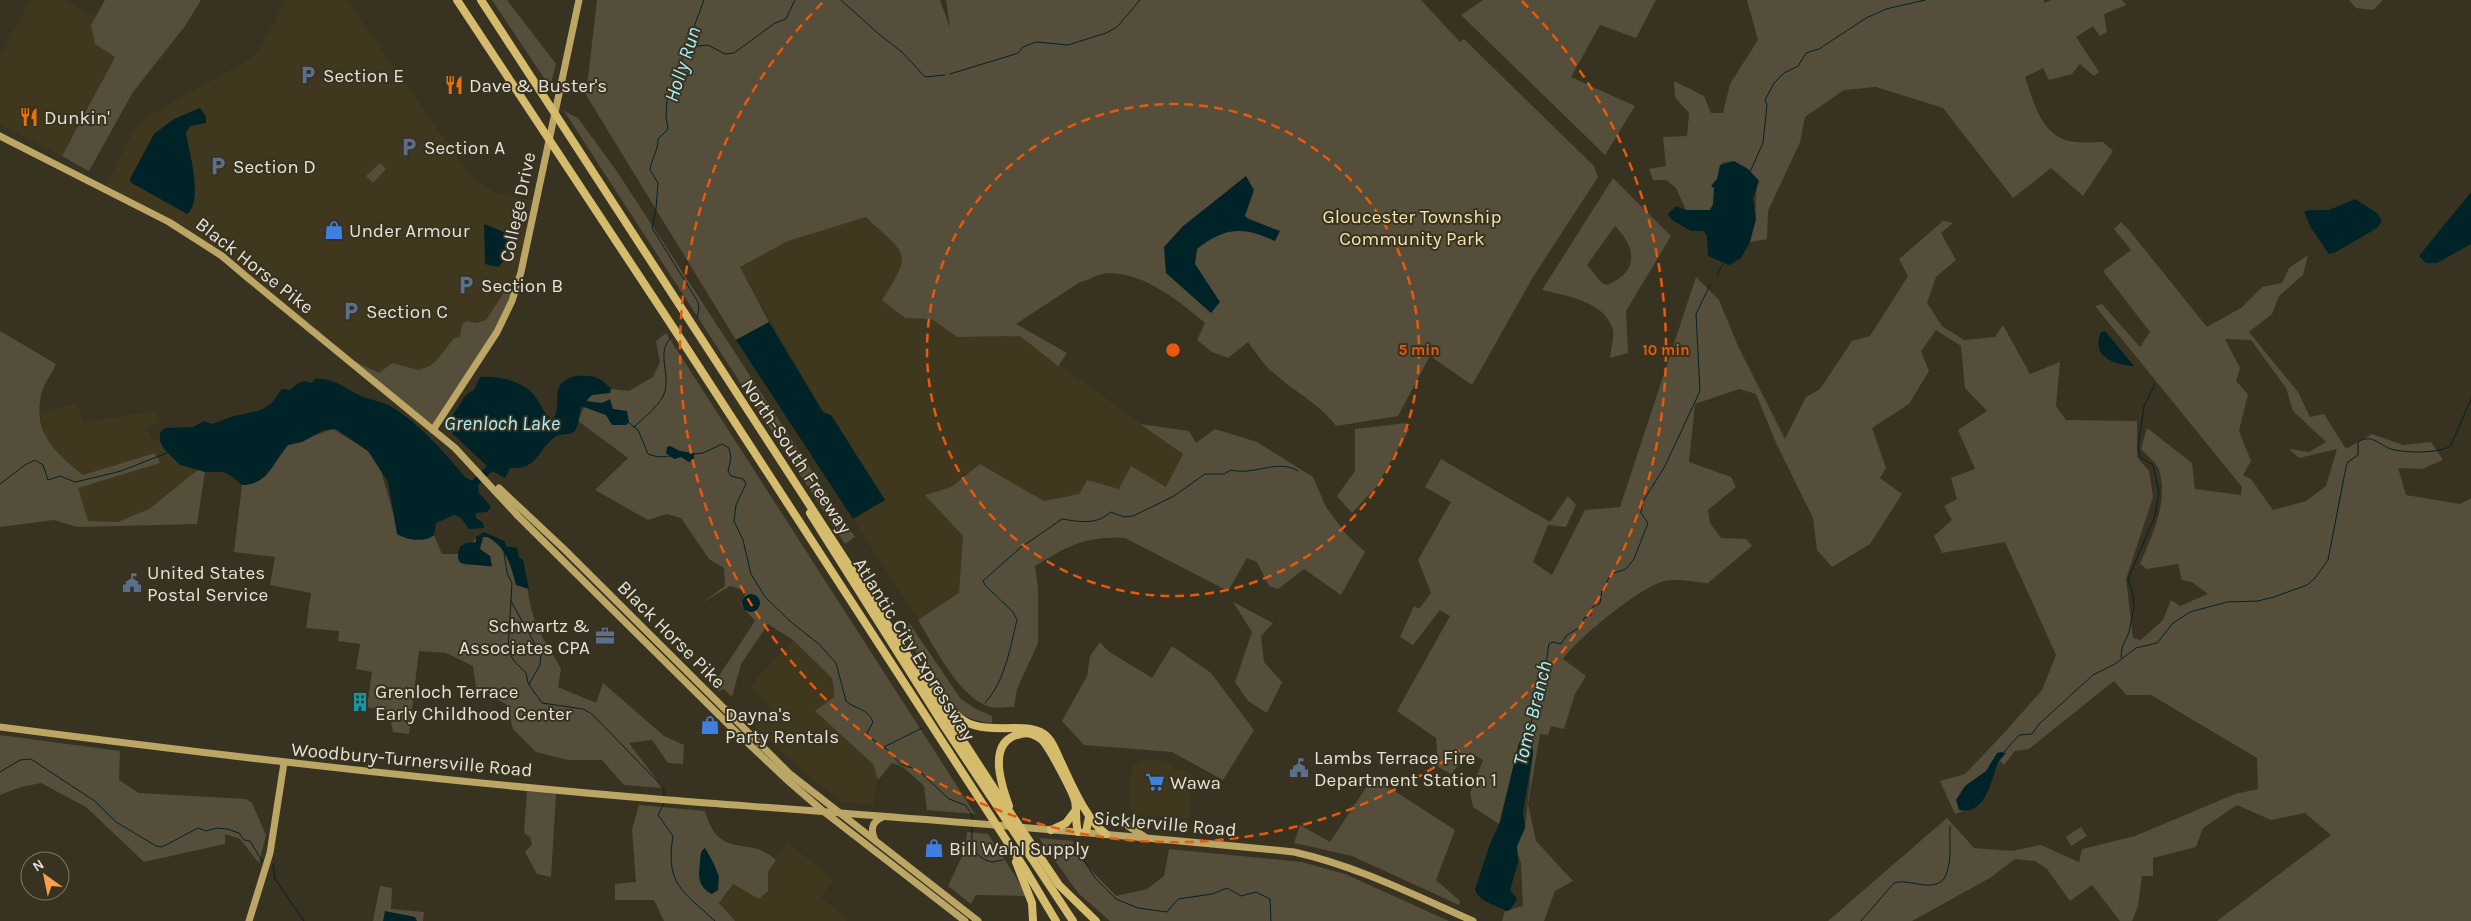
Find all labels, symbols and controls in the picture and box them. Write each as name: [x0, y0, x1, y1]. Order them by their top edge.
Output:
water label: Holly Run: [660, 24, 705, 105]
parking icon: Section E: [297, 64, 319, 86]
place label: Section E: [323, 65, 404, 87]
restaurant icon: Dave & Buster's: [443, 74, 465, 96]
place label: Dave & Buster's: [469, 75, 607, 97]
restaurant icon: Dunkin': [18, 106, 40, 128]
place label: Dunkin': [44, 107, 110, 129]
parking icon: Section A: [398, 136, 420, 158]
place label: Section A: [424, 137, 505, 159]
street label: College Drive: [496, 150, 540, 264]
parking icon: Section D: [207, 155, 229, 177]
place label: Section D: [233, 156, 316, 178]
park label: Gloucester Township Community Park: [1322, 206, 1502, 250]
street label: Black Horse Pike: [191, 213, 318, 319]
shop icon: Under Armour: [323, 219, 345, 241]
place label: Under Armour: [349, 220, 470, 242]
parking icon: Section B: [455, 274, 477, 296]
place label: Section B: [481, 275, 563, 297]
parking icon: Section C: [340, 300, 362, 322]
place label: Section C: [366, 301, 448, 323]
centre of rings: [1164, 341, 1182, 359]
text: 5 min: [1398, 341, 1440, 359]
text: 10 min: [1642, 341, 1690, 359]
street label: North-South Freeway: [736, 375, 856, 538]
water label: Grenloch Lake: [444, 412, 560, 435]
street label: Atlantic City Expressway: [849, 554, 980, 745]
place label: United States Postal Service: [147, 562, 268, 606]
public building icon: United States Postal Service: [121, 572, 143, 594]
street label: Black Horse Pike: [613, 576, 730, 693]
place label: Schwartz & Associates CPA: [459, 615, 590, 659]
office icon: Schwartz & Associates CPA: [594, 625, 616, 647]
water label: Toms Branch: [1508, 658, 1557, 768]
place label: Grenloch Terrace Early Childhood Center: [375, 681, 572, 725]
building icon: Grenloch Terrace Early Childhood Center: [349, 691, 371, 713]
place label: Dayna's Party Rentals: [725, 704, 839, 748]
shop icon: Dayna's Party Rentals: [699, 714, 721, 736]
street label: Woodbury-Turnersville Road: [290, 738, 533, 782]
place label: Lambs Terrace Fire Department Station 1: [1314, 747, 1497, 791]
public building icon: Lambs Terrace Fire Department Station 1: [1288, 757, 1310, 779]
supermarket icon: Wawa: [1144, 771, 1166, 793]
place label: Wawa: [1170, 772, 1221, 794]
street label: Sicklerville Road: [1092, 807, 1237, 841]
shop icon: Bill Wahl Supply: [923, 837, 945, 859]
place label: Bill Wahl Supply: [949, 838, 1089, 860]
north arrow: [20, 851, 70, 901]
text: N: [29, 856, 47, 875]

